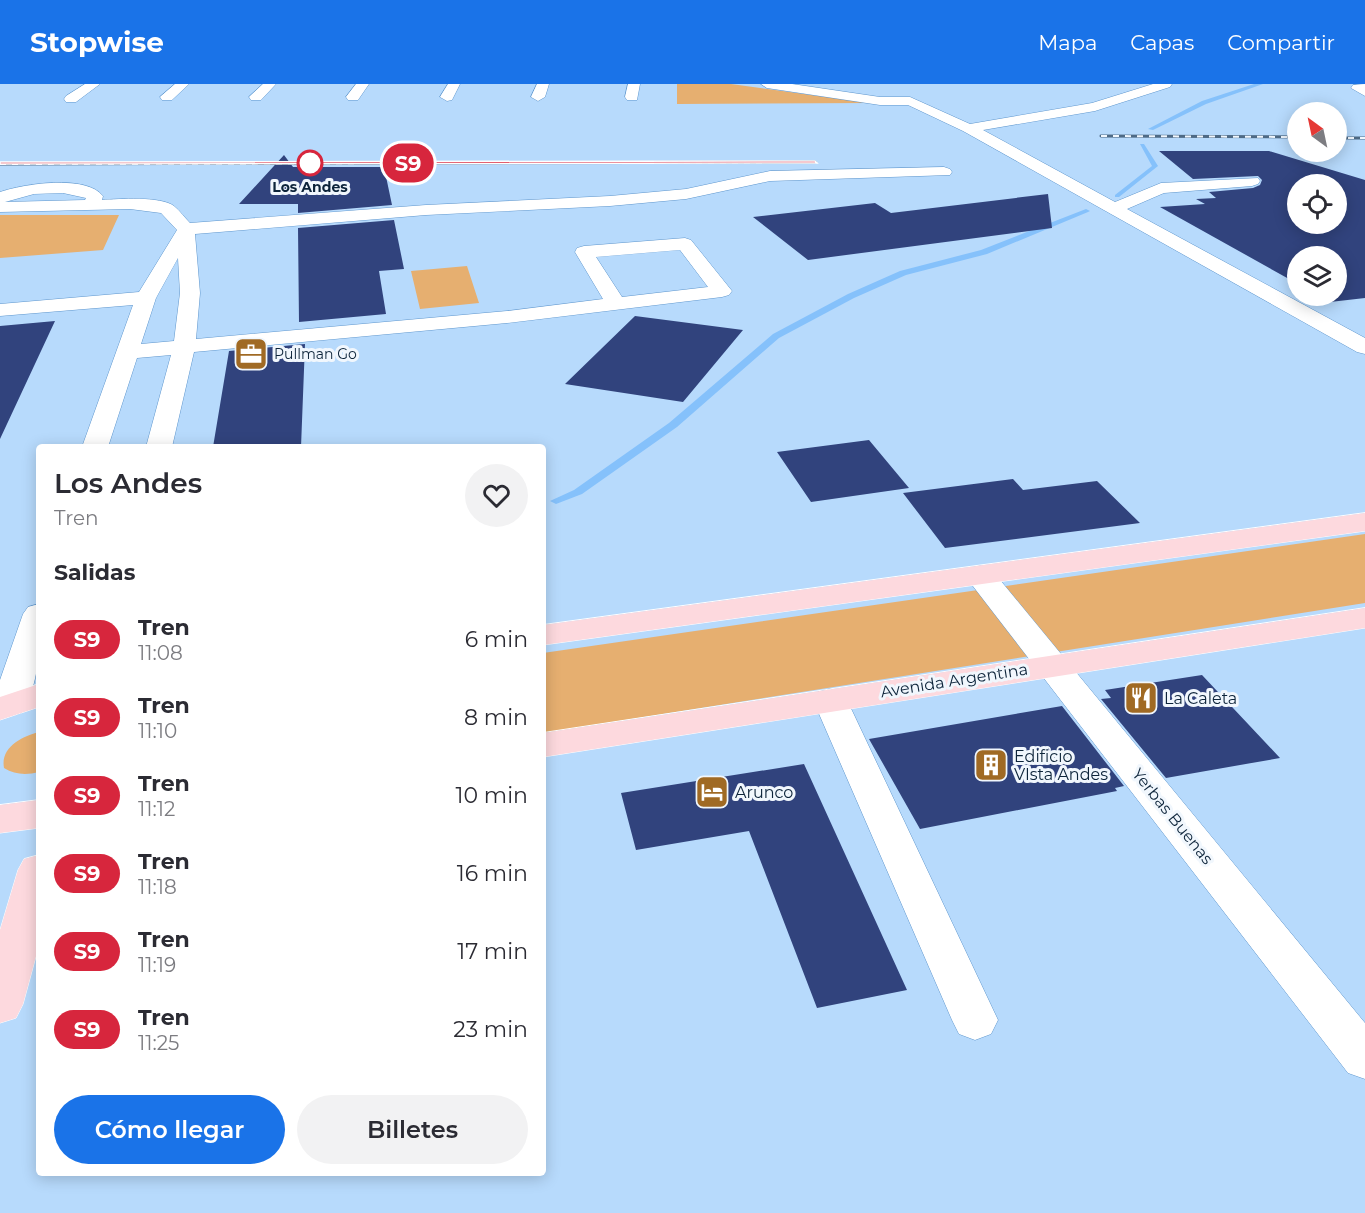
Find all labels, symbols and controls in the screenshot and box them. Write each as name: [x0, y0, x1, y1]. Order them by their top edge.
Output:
text: Stopwise: [30, 25, 164, 59]
text: Mapa: [1038, 30, 1097, 55]
text: Capas: [1130, 30, 1194, 55]
text: Compartir: [1227, 30, 1335, 55]
north arrow: [1287, 102, 1347, 162]
map controls: [1287, 102, 1347, 306]
line badge: S9: [381, 144, 435, 182]
marker: Los Andes: [297, 150, 323, 176]
text: S9: [395, 151, 421, 176]
button: locate: [1287, 174, 1347, 234]
place label: Los Andes: [272, 178, 348, 196]
button: layers: [1287, 246, 1347, 306]
office icon: Pullman Go: [233, 336, 269, 372]
place label: Pullman Go: [274, 345, 357, 363]
button: heart: [465, 464, 528, 527]
text: Los Andes: [54, 466, 202, 500]
text: Tren: [54, 506, 99, 530]
text: Salidas: [54, 559, 135, 586]
text: Tren: [138, 614, 190, 641]
text: 6 min: [465, 626, 528, 653]
text: S9: [74, 627, 100, 652]
text: 11:08: [138, 641, 183, 665]
street label: Avenida Argentina: [879, 659, 1029, 702]
restaurant icon: La Caleta: [1123, 680, 1159, 716]
place label: La Caleta: [1164, 689, 1237, 708]
text: Tren: [138, 692, 190, 719]
text: 8 min: [464, 704, 528, 731]
text: S9: [74, 705, 100, 730]
text: 11:10: [138, 719, 177, 743]
building icon: Edificio VIsta Andes: [973, 747, 1009, 783]
place label: Edificio VIsta Andes: [1014, 747, 1108, 784]
street label: Yerbas Buenas: [1128, 765, 1217, 868]
text: Tren: [138, 770, 190, 797]
hotel icon: Arunco: [694, 774, 730, 810]
text: 10 min: [456, 782, 528, 809]
text: S9: [74, 783, 100, 808]
place label: Arunco: [735, 783, 793, 802]
text: 11:12: [138, 797, 175, 821]
text: Tren: [138, 848, 190, 875]
text: 16 min: [457, 860, 528, 887]
text: S9: [74, 861, 100, 886]
text: 11:18: [138, 875, 177, 899]
text: Tren: [138, 926, 190, 953]
text: 17 min: [457, 938, 528, 965]
text: S9: [74, 939, 100, 964]
text: 11:19: [138, 953, 176, 977]
text: Tren: [138, 1004, 190, 1031]
text: 23 min: [453, 1016, 528, 1043]
text: S9: [74, 1017, 100, 1042]
text: 11:25: [138, 1031, 179, 1055]
button: Cómo llegar: [54, 1095, 285, 1164]
button: Billetes: [297, 1095, 528, 1164]

